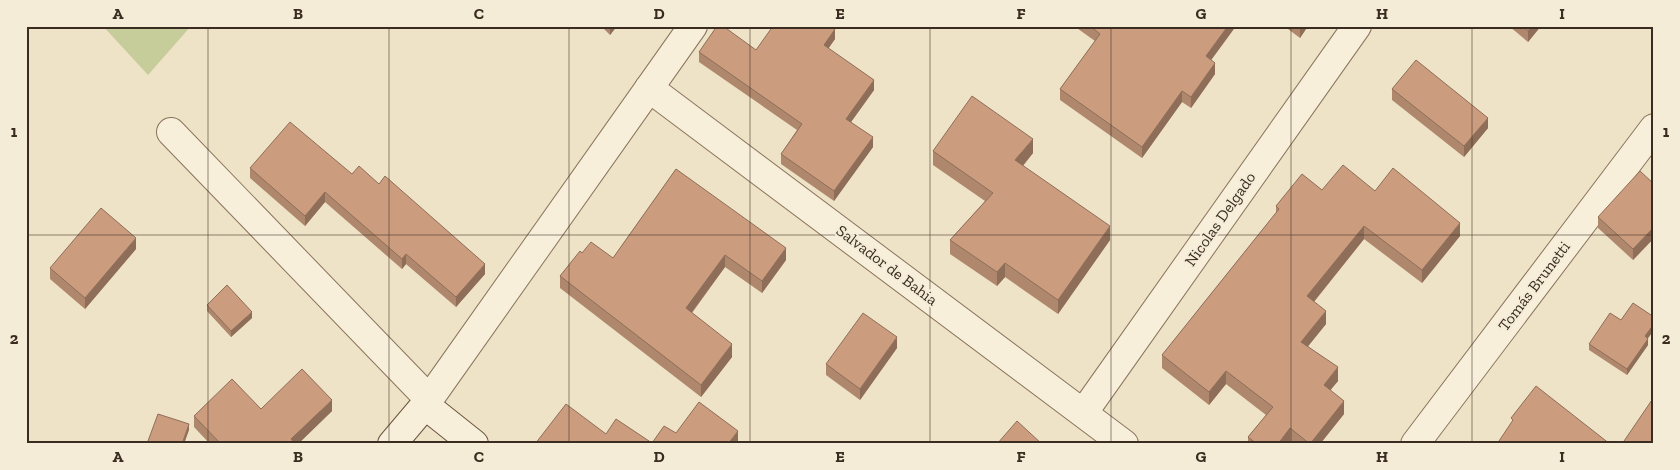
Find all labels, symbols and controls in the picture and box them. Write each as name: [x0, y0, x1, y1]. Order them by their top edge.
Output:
text: A: [113, 4, 124, 23]
text: B: [293, 4, 303, 23]
text: C: [474, 4, 484, 23]
text: D: [653, 4, 665, 23]
text: E: [835, 4, 845, 23]
text: F: [1016, 4, 1026, 23]
text: G: [1196, 4, 1207, 23]
text: H: [1376, 4, 1388, 23]
text: I: [1559, 4, 1565, 23]
text: 1: [11, 122, 18, 141]
text: 1: [1663, 122, 1670, 141]
street label: Nicolas Delgado: [1180, 168, 1260, 270]
street label: Salvador de Bahia: [833, 221, 942, 309]
street label: Tomás Brunetti: [1494, 237, 1574, 335]
text: 2: [10, 329, 19, 348]
text: 2: [1662, 329, 1671, 348]
text: A: [113, 447, 124, 466]
text: B: [293, 447, 303, 466]
text: C: [474, 447, 484, 466]
text: D: [653, 447, 665, 466]
text: E: [835, 447, 845, 466]
text: F: [1016, 447, 1026, 466]
text: G: [1196, 447, 1207, 466]
text: H: [1376, 447, 1388, 466]
text: I: [1559, 447, 1565, 466]

